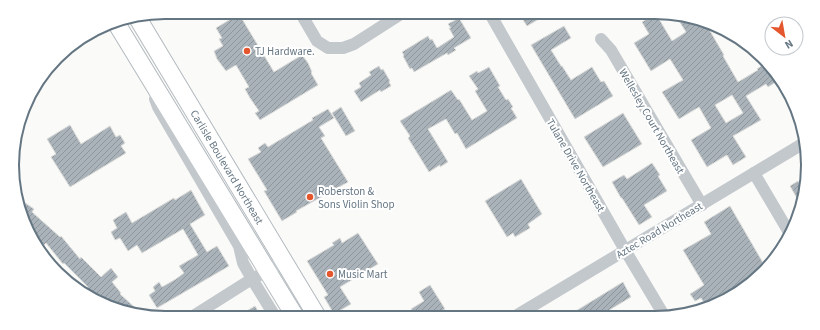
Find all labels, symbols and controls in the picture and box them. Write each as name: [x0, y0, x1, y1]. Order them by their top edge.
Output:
north arrow: [764, 16, 804, 56]
text: N: [782, 36, 796, 52]
place label: TJ Hardware.: [255, 44, 315, 59]
marker: TJ Hardware.: [242, 46, 252, 56]
street label: Wellesley Court Northeast: [615, 66, 688, 177]
street label: Carlisle Boulevard Northeast: [187, 107, 267, 228]
street label: Tulane Drive Northeast: [543, 116, 608, 215]
place label: Roberston & Sons Violin Shop: [318, 184, 395, 212]
marker: Roberston & Sons Violin Shop: [305, 192, 315, 202]
street label: Aztec Road Northeast: [613, 199, 705, 262]
place label: Music Mart: [338, 267, 388, 282]
marker: Music Mart: [325, 269, 335, 279]

